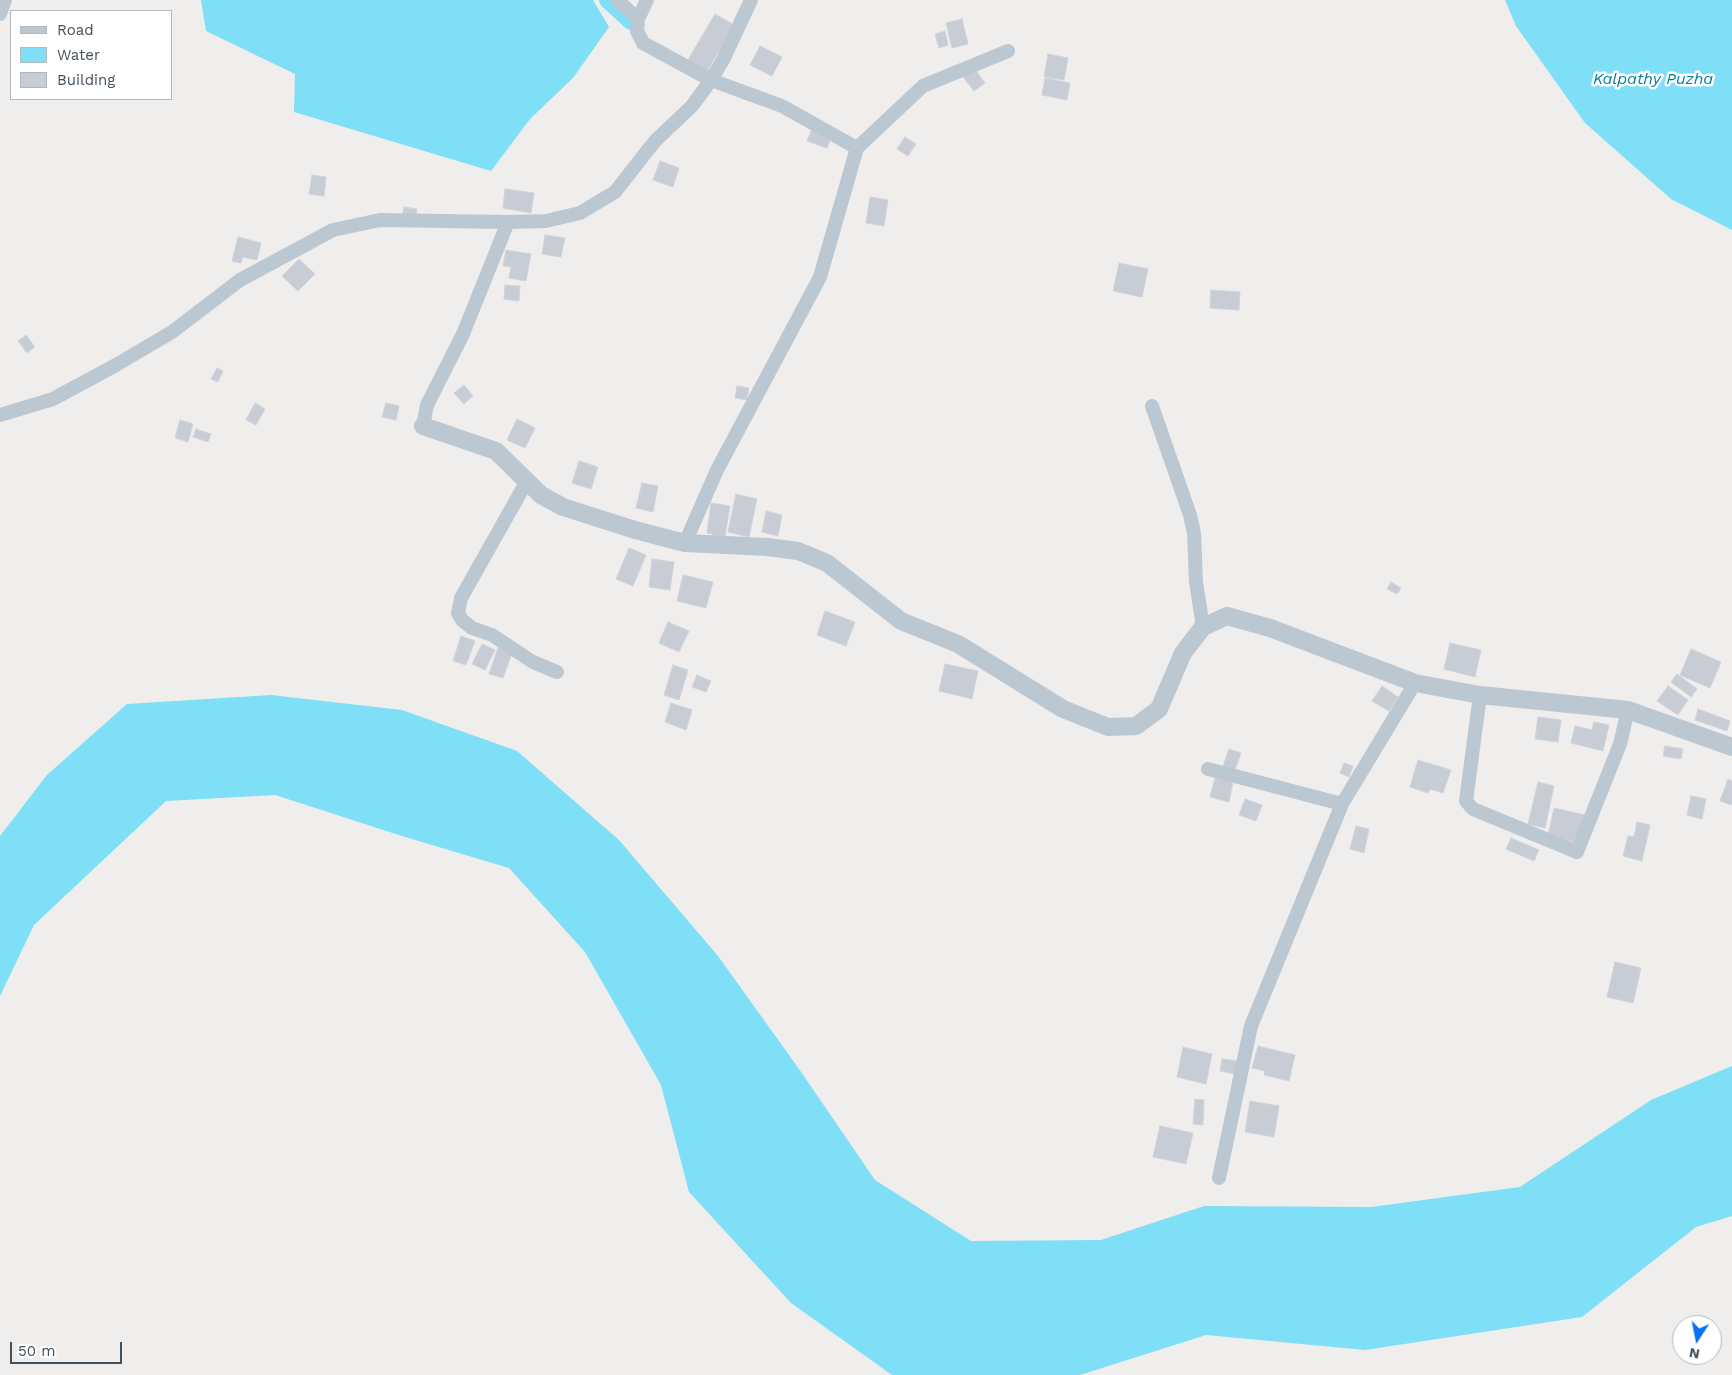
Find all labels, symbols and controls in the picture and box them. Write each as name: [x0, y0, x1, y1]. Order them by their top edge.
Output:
legend: [10, 10, 172, 100]
text: Road: [57, 21, 94, 39]
text: Water: [57, 46, 100, 64]
water label: Kalpathy Puzha: [1593, 69, 1713, 89]
text: Building: [57, 71, 115, 89]
north arrow: [1672, 1315, 1722, 1365]
scale bar: [12, 1332, 125, 1364]
text: 50 m: [18, 1342, 55, 1360]
text: N: [1688, 1345, 1701, 1363]

